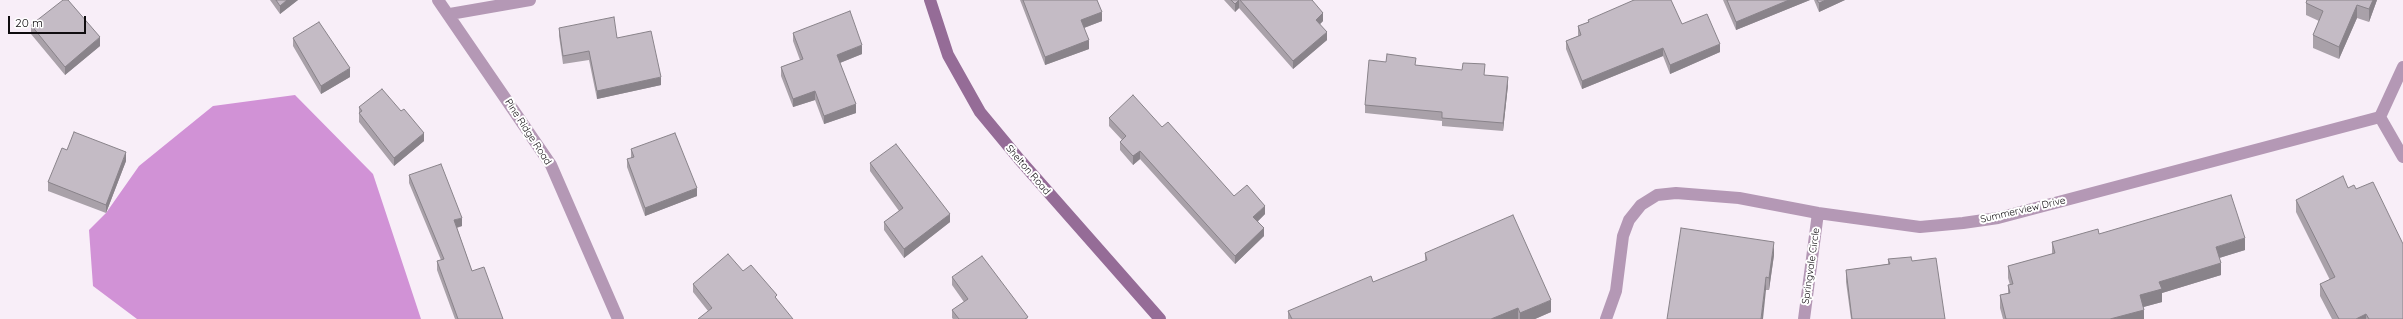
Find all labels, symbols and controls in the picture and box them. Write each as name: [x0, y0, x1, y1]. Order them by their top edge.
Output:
scale bar: [10, 8, 88, 34]
text: 20 m: [15, 15, 43, 30]
street label: Pine Ridge Road: [502, 97, 554, 167]
street label: Shelton Road: [1003, 143, 1053, 197]
street label: Summerview Drive: [1979, 194, 2067, 226]
street label: Springvale Circle: [1800, 227, 1822, 305]

